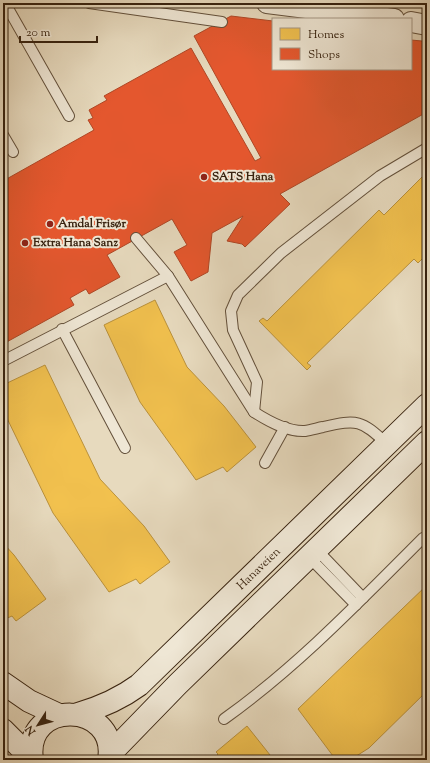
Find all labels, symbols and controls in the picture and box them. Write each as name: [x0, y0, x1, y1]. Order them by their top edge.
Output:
scale bar: [20, 18, 97, 44]
legend: [272, 18, 412, 70]
text: 20 m: [26, 24, 51, 42]
text: Homes: [308, 26, 344, 44]
text: Shops: [308, 46, 340, 64]
place label: SATS Hana: [212, 168, 274, 186]
marker: SATS Hana: [199, 172, 209, 182]
place label: Amdal Frisør: [57, 215, 126, 233]
marker: Amdal Frisør: [45, 219, 55, 229]
place label: Extra Hana Sanz: [32, 234, 118, 252]
marker: Extra Hana Sanz: [20, 238, 30, 248]
street label: Hanaveien: [233, 543, 285, 595]
north arrow: [18, 705, 58, 745]
text: N: [22, 722, 40, 739]

